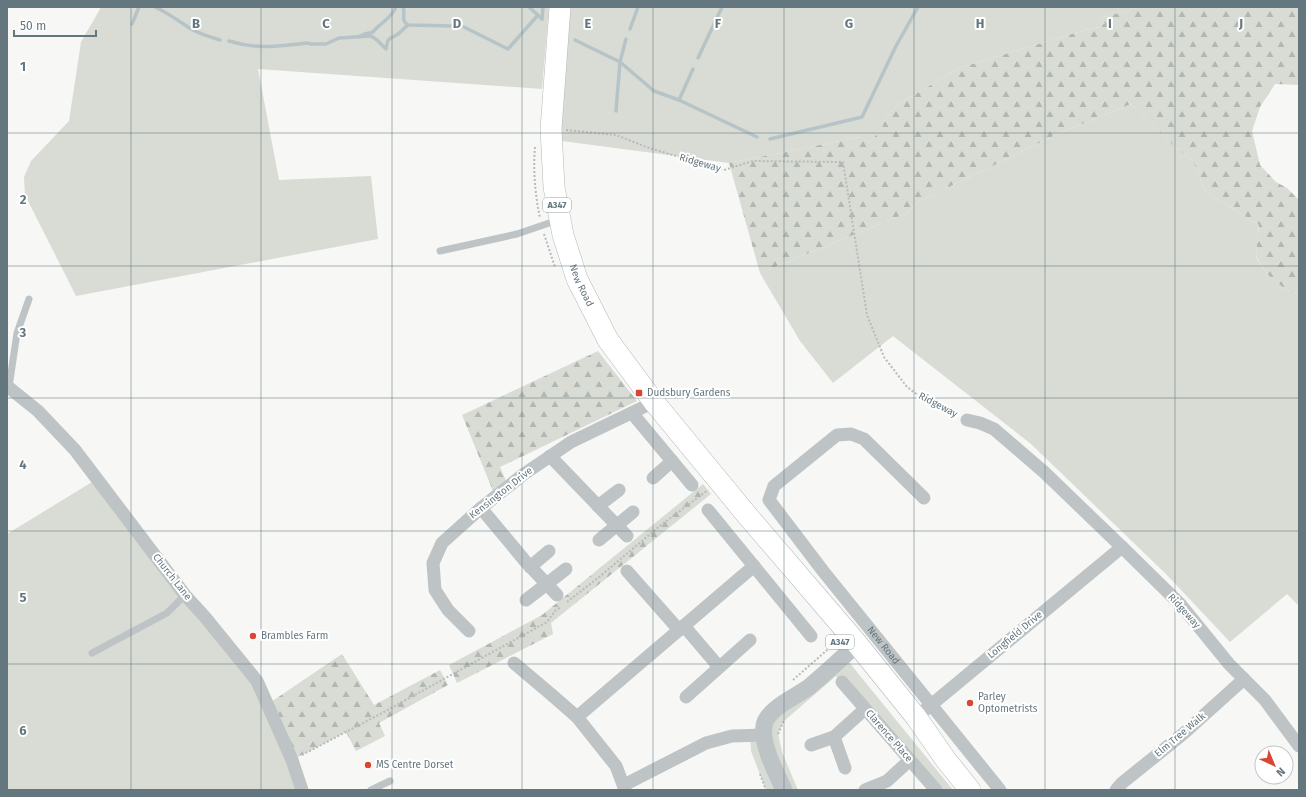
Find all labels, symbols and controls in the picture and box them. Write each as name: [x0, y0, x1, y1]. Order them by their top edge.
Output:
scale bar: [14, 12, 96, 38]
text: B: [192, 16, 200, 31]
text: C: [322, 16, 330, 31]
text: D: [453, 16, 462, 31]
text: E: [585, 16, 592, 31]
text: F: [715, 16, 722, 31]
text: G: [845, 16, 853, 31]
text: H: [976, 16, 984, 31]
text: I: [1108, 16, 1112, 31]
text: J: [1238, 16, 1243, 31]
text: 50 m: [20, 19, 46, 33]
text: 1: [20, 59, 26, 74]
street label: Ridgeway: [678, 151, 722, 175]
text: 2: [20, 192, 27, 207]
road number: A347: [543, 198, 571, 212]
street label: New Road: [567, 263, 596, 309]
text: 3: [19, 325, 27, 340]
place label: Dudsbury Gardens: [647, 387, 731, 399]
marker: Dudsbury Gardens: [634, 388, 644, 398]
street label: Ridgeway: [916, 390, 960, 420]
text: 4: [19, 457, 27, 472]
street label: Kensington Drive: [467, 465, 535, 521]
street label: Church Lane: [150, 551, 194, 603]
text: 5: [20, 590, 27, 605]
street label: Ridgeway: [1165, 591, 1203, 631]
street label: Longfield Drive: [985, 609, 1045, 661]
street label: New Road: [864, 624, 902, 667]
place label: Brambles Farm: [261, 630, 328, 642]
marker: Brambles Farm: [248, 631, 258, 641]
road number: A347: [826, 635, 854, 649]
place label: Parley Optometrists: [978, 691, 1038, 715]
marker: Parley Optometrists: [965, 698, 975, 708]
street label: Clarence Place: [863, 707, 915, 765]
street label: Elm Tree Walk: [1152, 710, 1209, 760]
text: 6: [19, 723, 27, 738]
north arrow: [1254, 745, 1294, 785]
place label: MS Centre Dorset: [376, 759, 454, 771]
marker: MS Centre Dorset: [363, 760, 373, 770]
text: N: [1273, 765, 1288, 779]

